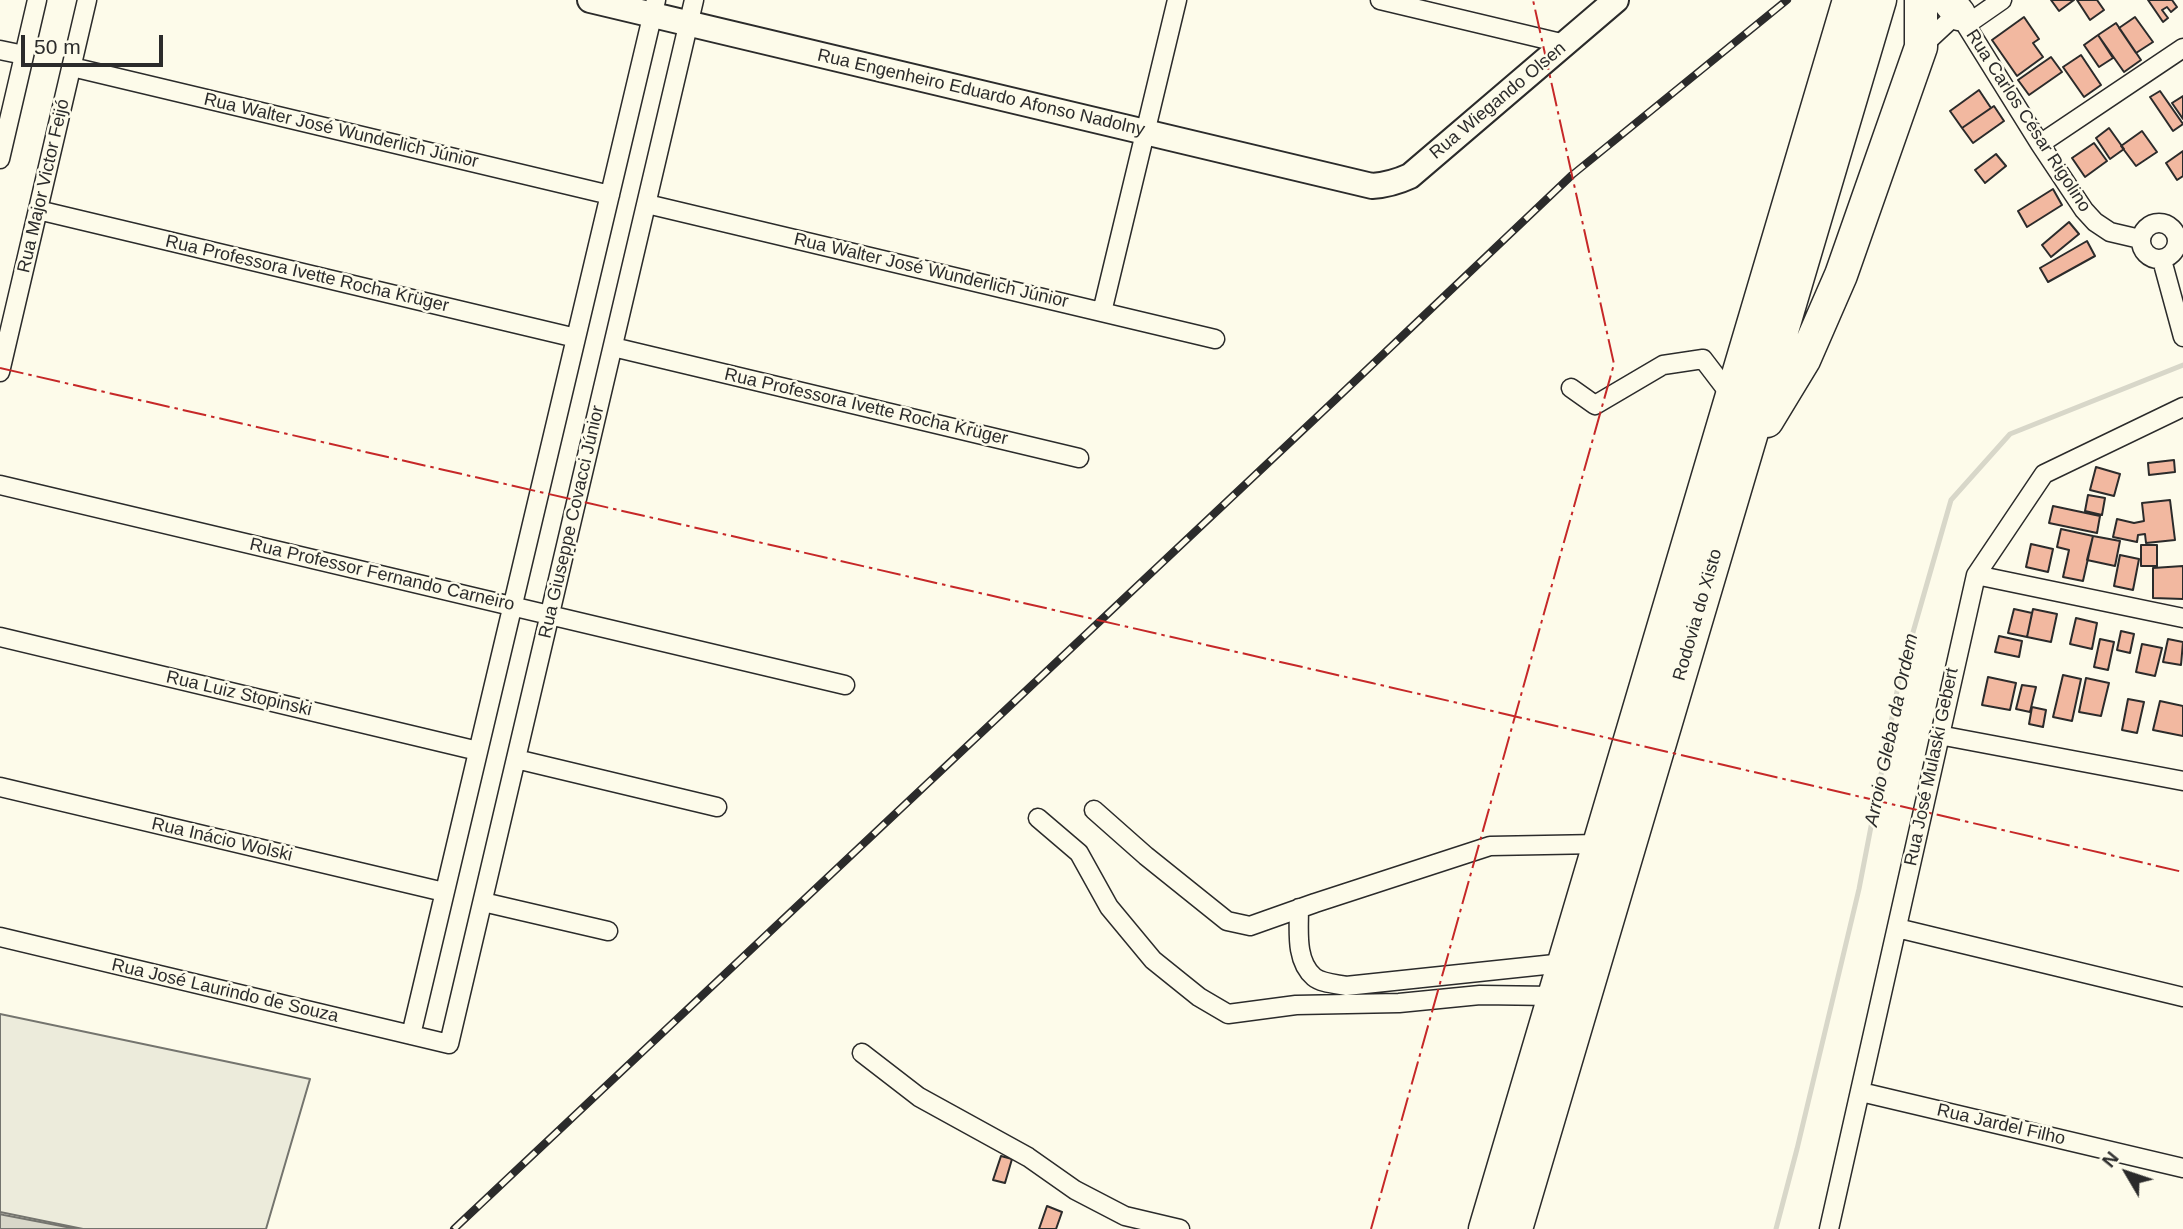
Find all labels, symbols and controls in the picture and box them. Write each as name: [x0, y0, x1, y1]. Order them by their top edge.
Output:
scale bar: [24, 21, 166, 65]
street label: Rua Carlos César Rigolino: [1961, 26, 2095, 216]
text: 50 m: [34, 35, 81, 58]
street label: Rua Wiegando Olsen: [1426, 38, 1570, 164]
street label: Rua Engenheiro Eduardo Afonso Nadolny: [815, 45, 1147, 141]
street label: Rua Walter José Wunderlich Júnior: [202, 89, 480, 173]
street label: Rua Major Victor Feijó: [13, 97, 75, 275]
street label: Rua Walter José Wunderlich Júnior: [792, 229, 1070, 313]
street label: Rua Professora Ivette Rocha Krüger: [163, 231, 451, 317]
street label: Rua Professora Ivette Rocha Krüger: [722, 364, 1010, 450]
street label: Rua Giuseppe Covacci Júnior: [535, 404, 609, 640]
street label: Rua Professor Fernando Carneiro: [247, 534, 517, 616]
street label: Rodovia do Xisto: [1669, 547, 1727, 683]
water label: Arroio Gleba da Ordem: [1860, 632, 1924, 828]
street label: Rua José Mulaski Gebert: [1900, 666, 1964, 868]
street label: Rua Luiz Stopinski: [164, 667, 314, 721]
street label: Rua Inácio Wolski: [150, 813, 294, 867]
street label: Rua José Laurindo de Souza: [109, 954, 341, 1028]
street label: Rua Jardel Filho: [1935, 1100, 2067, 1150]
north arrow: [2092, 1138, 2162, 1208]
text: N: [2098, 1148, 2123, 1171]

